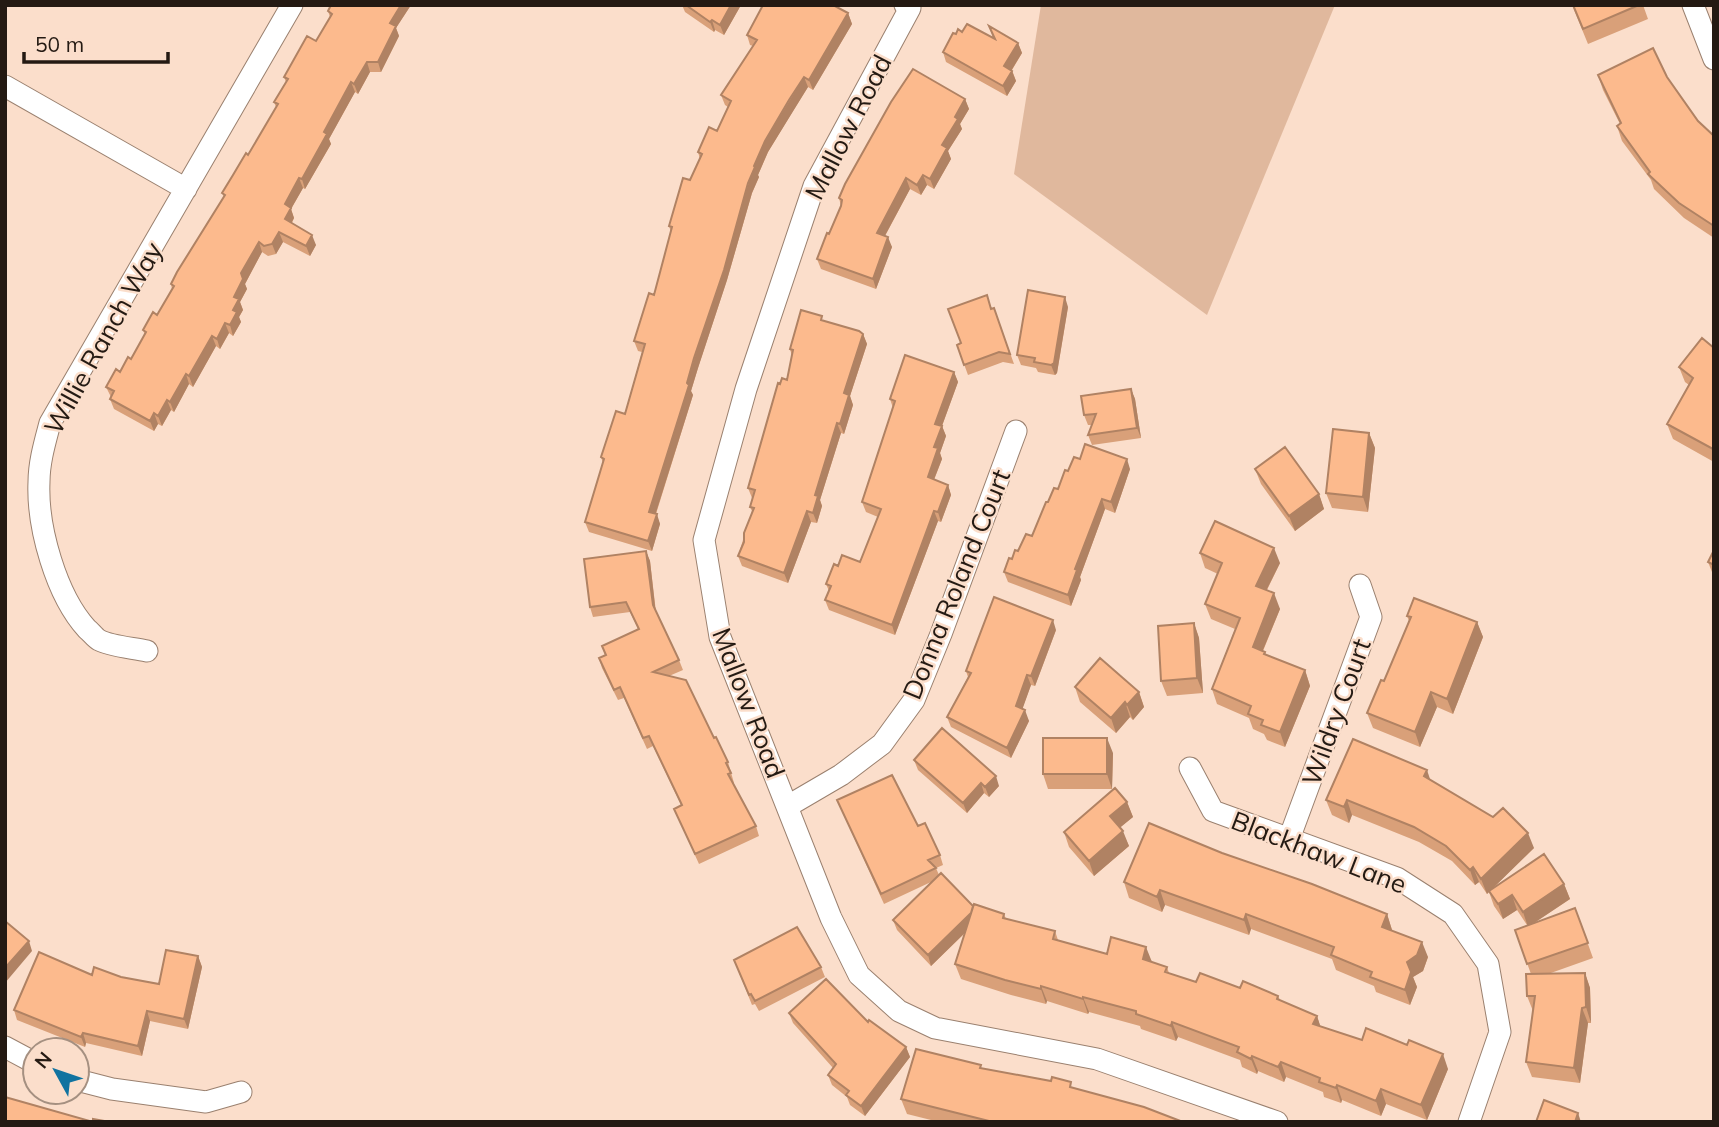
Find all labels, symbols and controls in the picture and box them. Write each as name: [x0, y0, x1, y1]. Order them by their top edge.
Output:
scale bar: [24, 21, 168, 65]
text: 50 m: [35, 31, 84, 57]
street label: Mallow Road: [797, 49, 899, 205]
street label: Willie Ranch Way: [36, 236, 170, 440]
street label: Donna Roland Court: [895, 464, 1017, 704]
street label: Mallow Road: [705, 623, 793, 783]
street label: Wildry Court: [1294, 634, 1378, 790]
street label: Blackhaw Lane: [1227, 803, 1411, 901]
north arrow: [21, 1036, 91, 1106]
text: N: [29, 1047, 57, 1073]

